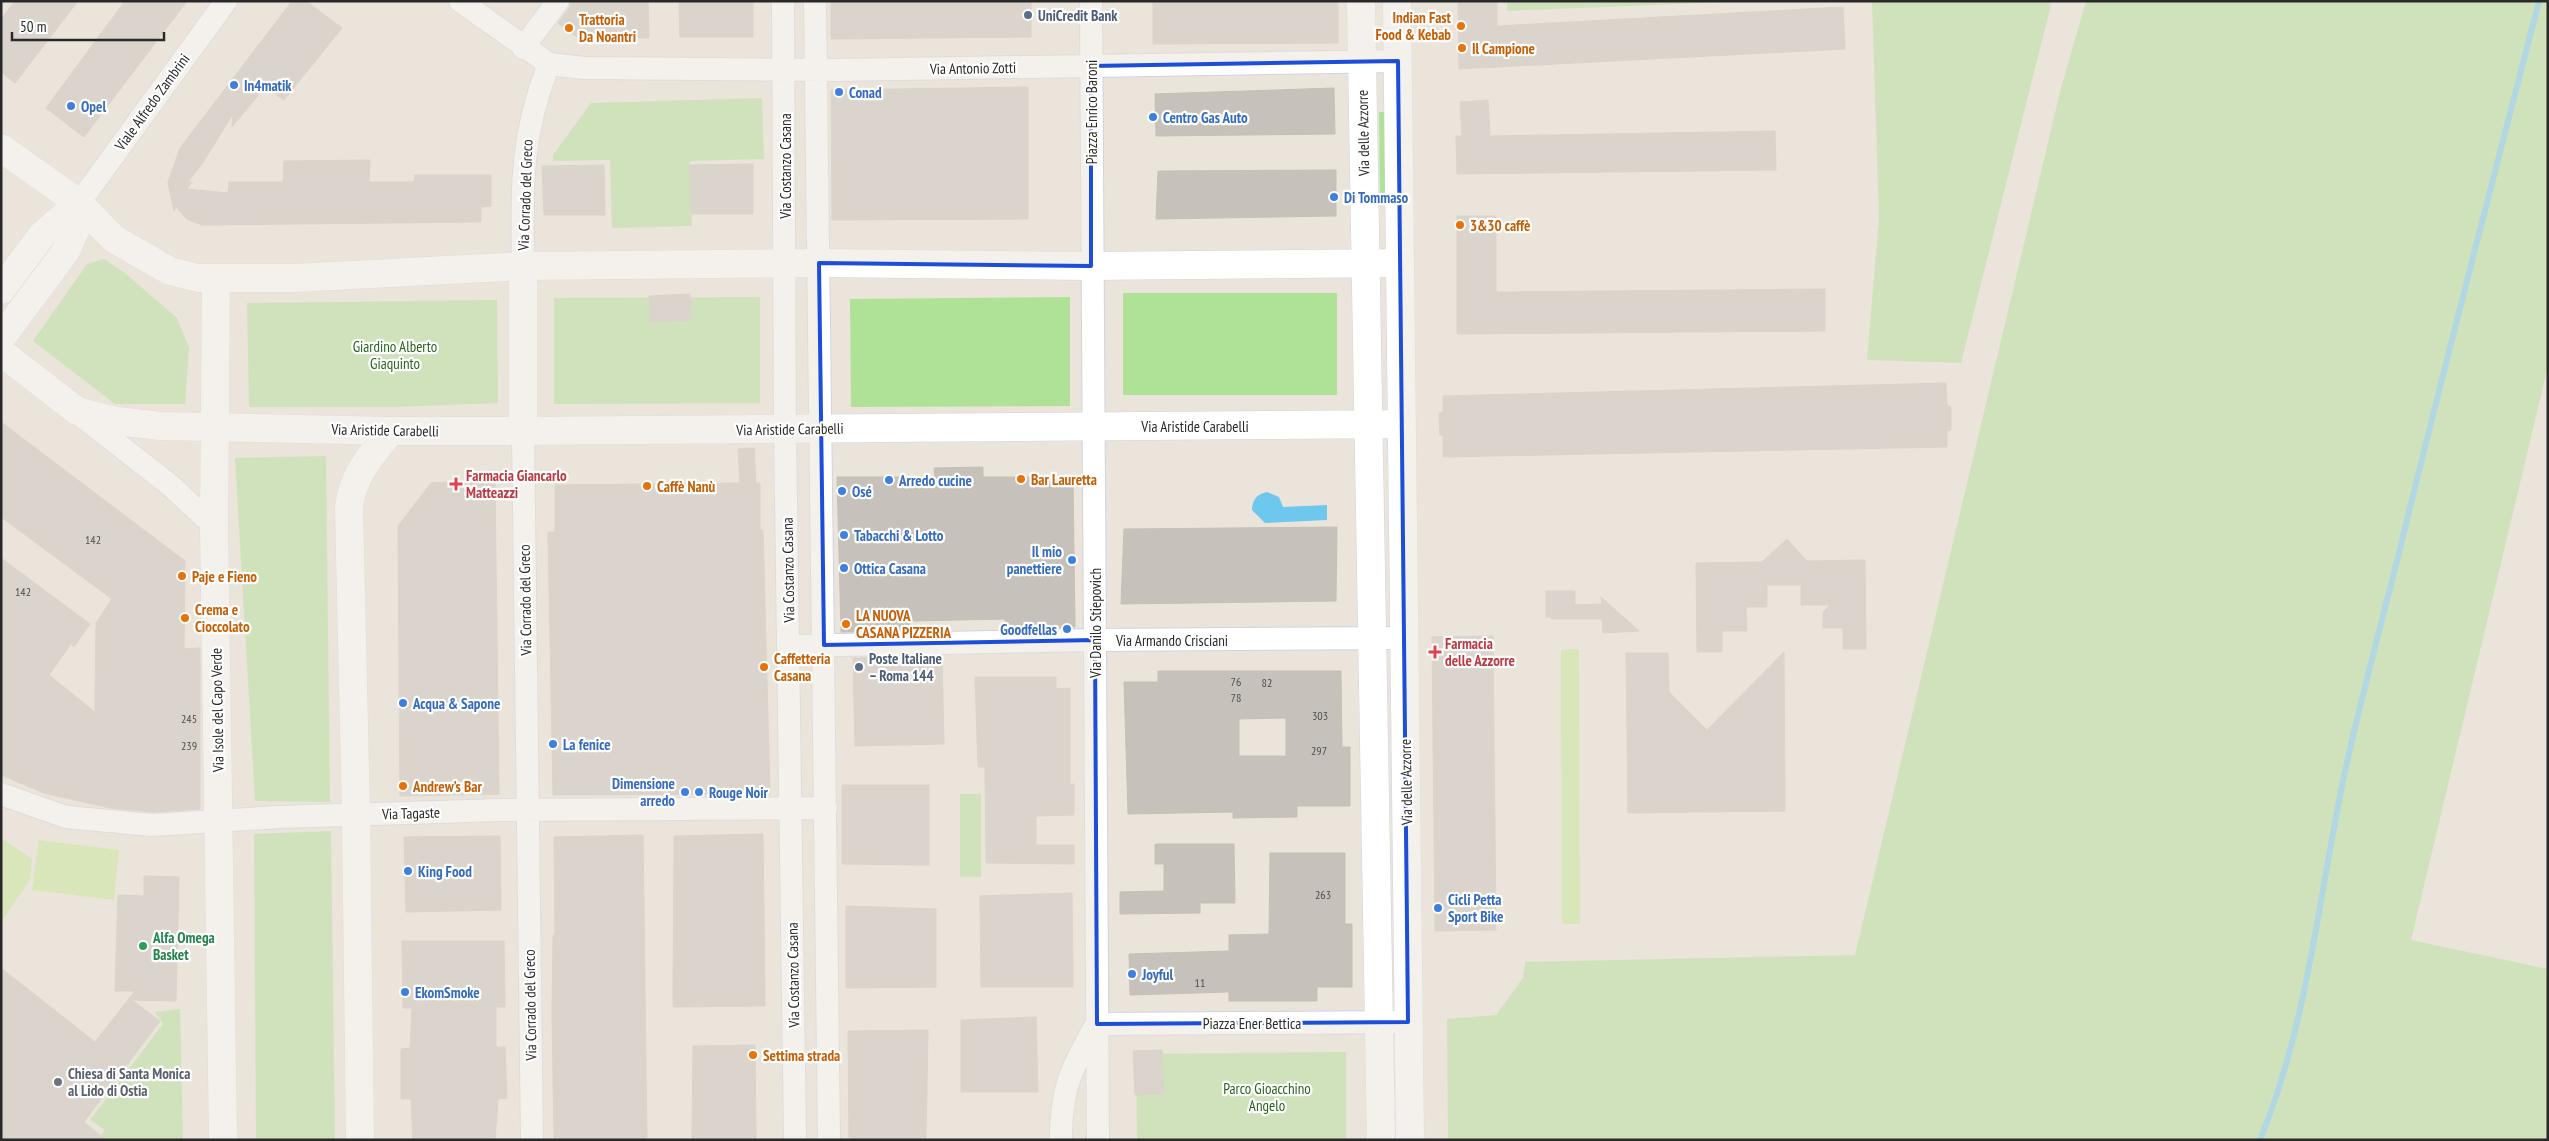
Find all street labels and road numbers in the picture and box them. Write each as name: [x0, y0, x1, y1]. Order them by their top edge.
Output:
street label: Viale Alfredo Zambrini: [110, 50, 194, 155]
street label: Via Antonio Zotti: [929, 58, 1016, 78]
street label: Piazza Enrico Baroni: [1082, 60, 1101, 164]
street label: Via delle Azzorre: [1353, 90, 1373, 177]
street label: Via Costanzo Casana: [776, 113, 795, 220]
street label: Via Corrado del Greco: [514, 139, 536, 252]
street label: Via Aristide Carabelli: [1140, 417, 1249, 436]
street label: Via Aristide Carabelli: [735, 419, 844, 439]
street label: Via Aristide Carabelli: [330, 420, 439, 440]
street label: Via Costanzo Casana: [778, 517, 798, 624]
street label: Via Corrado del Greco: [515, 544, 535, 657]
street label: Via Danilo Stiepovich: [1086, 568, 1105, 679]
street label: Via Armando Crisciani: [1115, 631, 1228, 650]
street label: Via Isole del Capo Verde: [206, 648, 228, 773]
street label: Via delle Azzorre: [1396, 739, 1416, 826]
street label: Via Tagaste: [381, 802, 440, 824]
street label: Via Costanzo Casana: [783, 922, 803, 1029]
street label: Via Corrado del Greco: [520, 949, 540, 1062]
street label: Piazza Ener Bettica: [1203, 1014, 1301, 1033]

